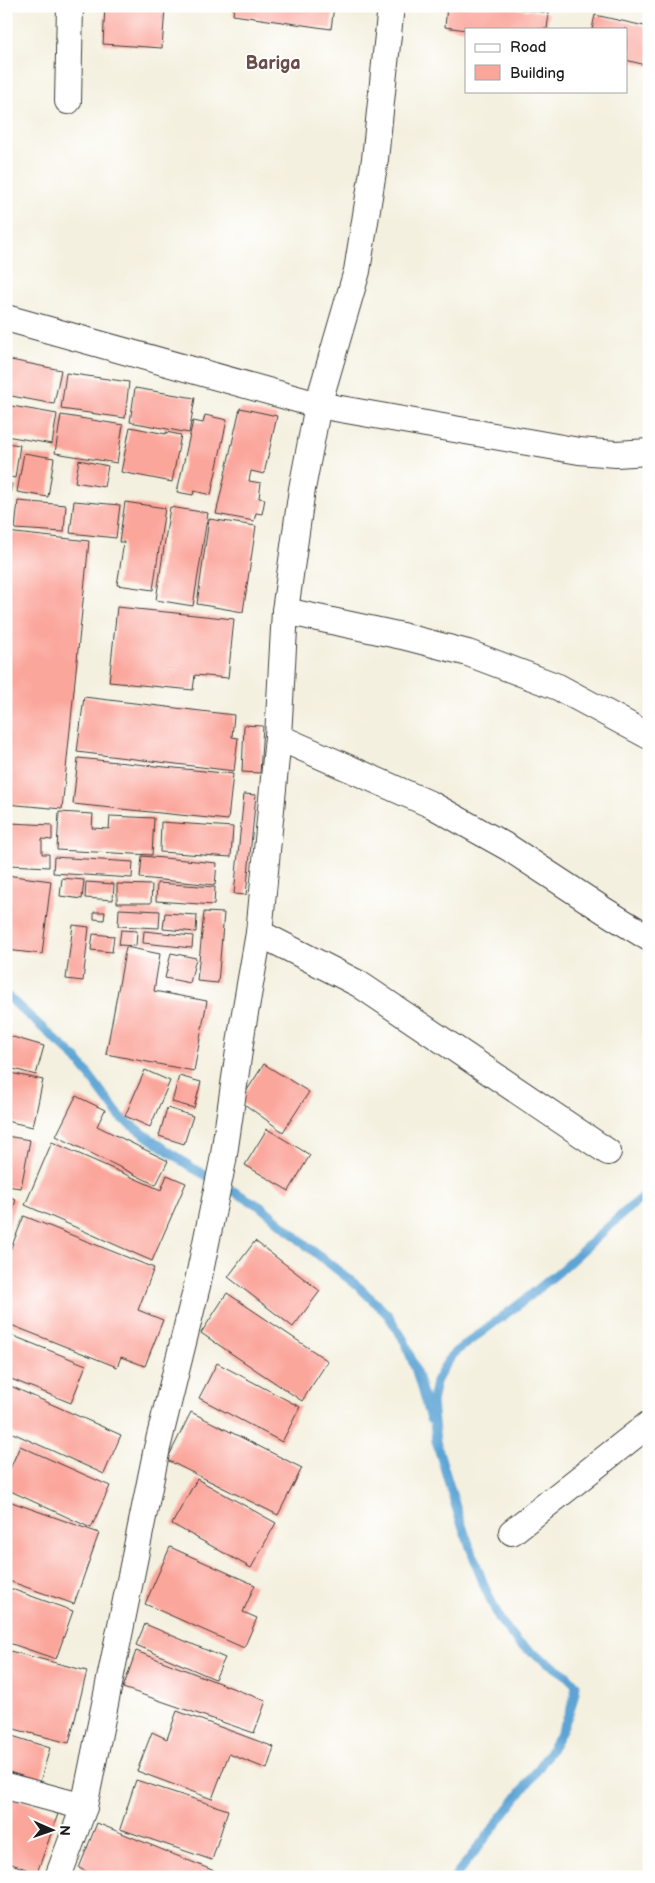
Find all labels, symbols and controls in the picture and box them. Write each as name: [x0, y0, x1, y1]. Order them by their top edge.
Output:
legend: [465, 28, 628, 92]
text: Road: [510, 38, 546, 57]
district label: Bariga: [245, 53, 301, 74]
text: Building: [510, 64, 565, 83]
north arrow: [28, 1806, 78, 1856]
text: N: [56, 1825, 73, 1836]

